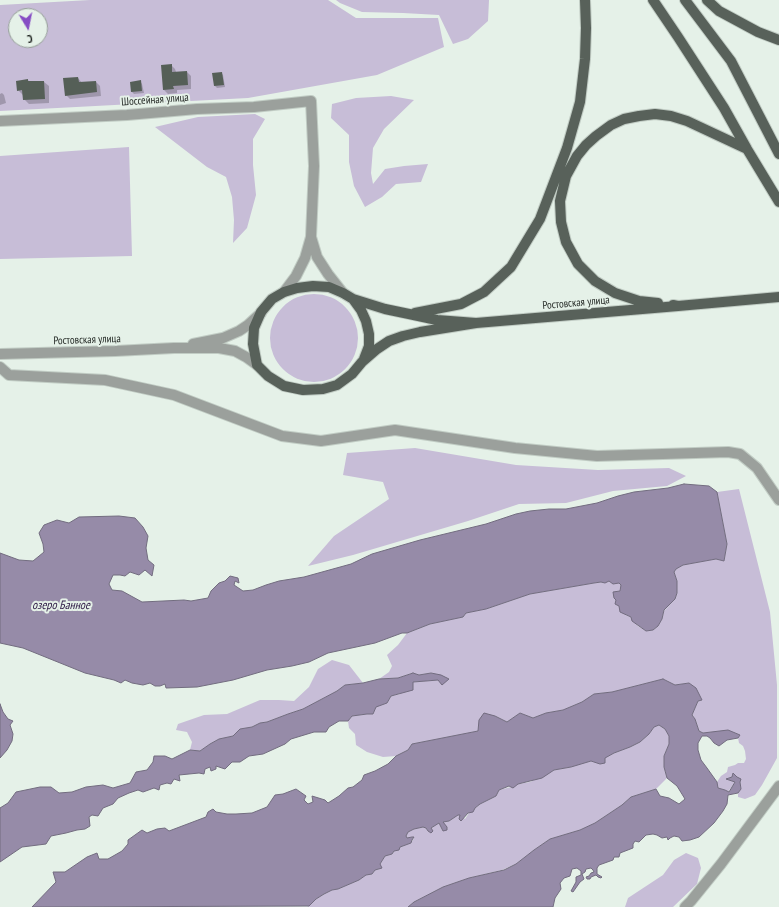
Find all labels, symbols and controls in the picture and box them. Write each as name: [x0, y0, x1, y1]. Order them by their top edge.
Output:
north arrow: [8, 8, 48, 48]
text: С: [26, 32, 34, 46]
street label: Шоссейная улица: [121, 91, 189, 109]
street label: Ростовская улица: [542, 293, 610, 313]
street label: Ростовская улица: [53, 332, 121, 348]
water label: озеро Банное: [32, 599, 90, 613]

